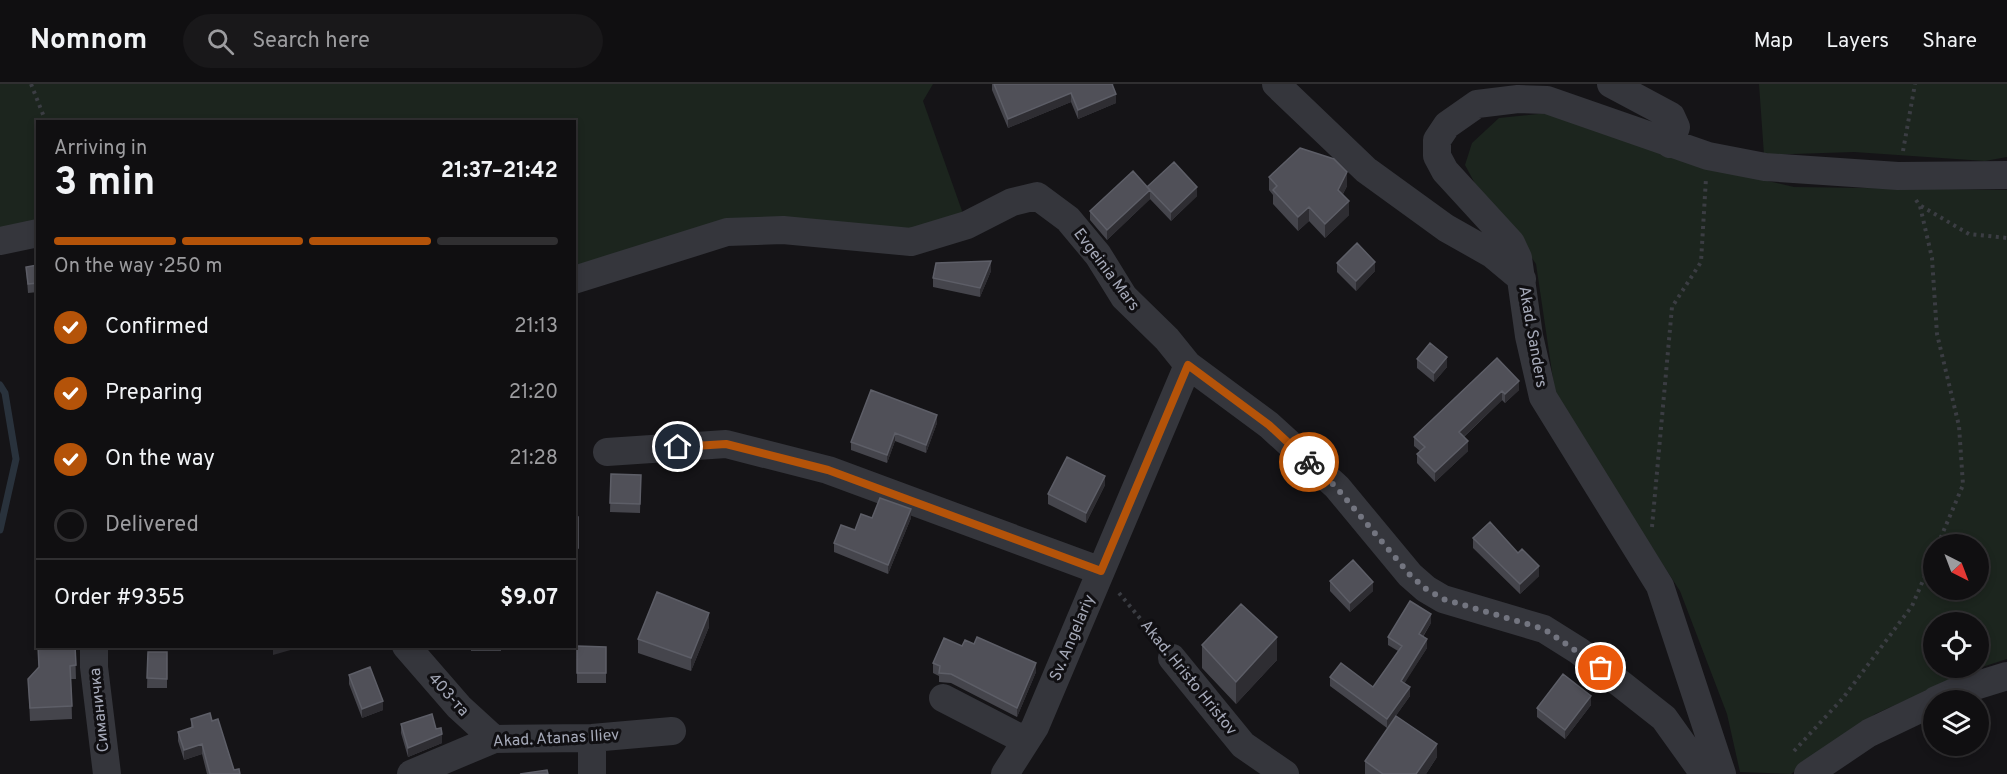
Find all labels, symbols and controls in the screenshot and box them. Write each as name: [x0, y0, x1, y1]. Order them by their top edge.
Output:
search box: [183, 14, 603, 68]
text: Nomnom: [30, 23, 147, 59]
icon: search: [204, 25, 237, 58]
text: Search here: [252, 28, 370, 55]
text: Map: [1754, 28, 1793, 55]
text: Layers: [1826, 28, 1889, 55]
text: Share: [1922, 28, 1977, 55]
text: Arriving in: [54, 136, 147, 162]
text: 21:37–21:42: [441, 158, 558, 185]
text: 3 min: [54, 160, 155, 209]
street label: Evgeinia Mars: [1068, 225, 1144, 315]
text: On the way · 250 m: [54, 254, 222, 280]
street label: Akad. Sanders: [1513, 285, 1551, 389]
icon: check: [54, 311, 87, 344]
text: Confirmed: [105, 314, 209, 341]
text: 21:13: [514, 314, 558, 340]
icon: check: [54, 377, 87, 410]
text: Preparing: [105, 380, 203, 407]
text: 21:20: [509, 380, 558, 406]
pin: [652, 421, 703, 472]
icon: home: [661, 430, 694, 463]
courier: [1279, 432, 1339, 492]
icon: check: [54, 443, 87, 476]
text: On the way: [105, 446, 215, 473]
text: 21:28: [509, 446, 558, 472]
icon: bike: [1293, 446, 1326, 479]
text: Delivered: [105, 512, 199, 539]
north arrow: [1923, 534, 1989, 600]
map controls: [1923, 534, 1989, 756]
text: Order #9355: [54, 585, 185, 612]
text: $9.07: [500, 585, 558, 612]
street label: Sv. Angelariy: [1046, 592, 1100, 684]
button: locate: [1923, 612, 1989, 678]
street label: Akad. Hristo Hristov: [1135, 616, 1241, 740]
pin: [1575, 642, 1626, 693]
icon: bag: [1584, 651, 1617, 684]
street label: Симаничка: [86, 667, 114, 753]
street label: 403-та: [423, 669, 473, 721]
button: layers: [1923, 690, 1989, 756]
street label: Akad. Atanas Iliev: [492, 726, 620, 752]

